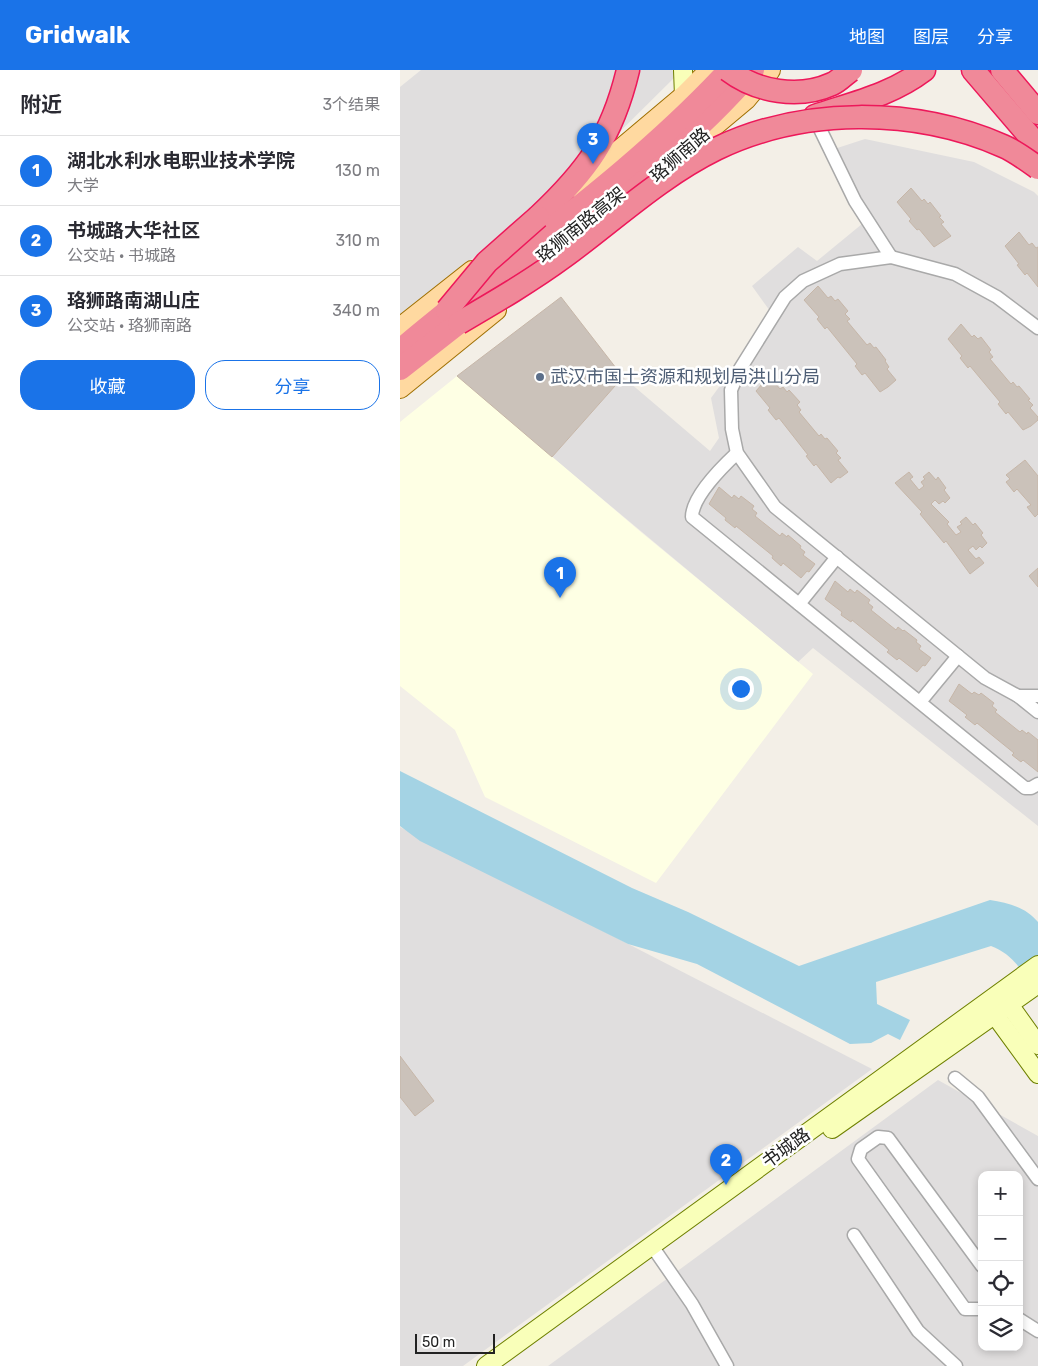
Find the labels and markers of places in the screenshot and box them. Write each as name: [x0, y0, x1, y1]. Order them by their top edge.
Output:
pin: 3: [577, 123, 609, 164]
place label: 武汉市国土资源和规划局洪山分局: [550, 366, 820, 388]
marker: 武汉市国土资源和规划局洪山分局: [534, 371, 546, 383]
pin: 1: [544, 557, 576, 598]
pin: 2: [710, 1144, 742, 1185]

